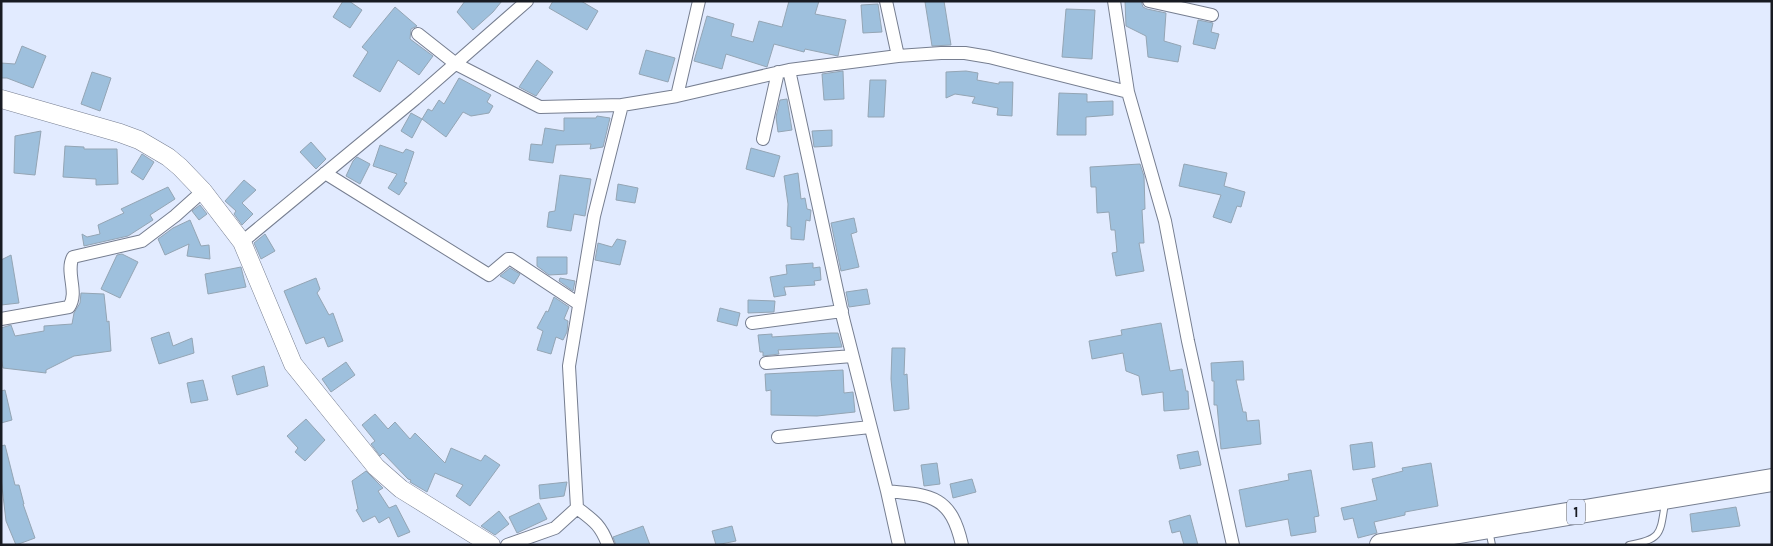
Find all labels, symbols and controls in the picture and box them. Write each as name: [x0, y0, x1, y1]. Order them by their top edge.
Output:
road number: 1: [1567, 500, 1585, 524]

